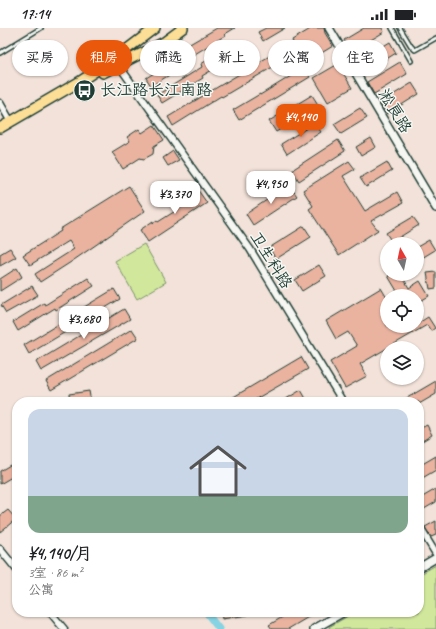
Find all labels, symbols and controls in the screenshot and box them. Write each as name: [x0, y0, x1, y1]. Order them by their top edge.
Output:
text: 17:14: [20, 5, 50, 24]
chip: 买房: [12, 40, 68, 76]
chip: 租房: [76, 40, 132, 76]
chip: 筛选: [140, 40, 196, 76]
chip: 新上: [204, 40, 260, 76]
chip: 公寓: [268, 40, 324, 76]
chip: 住宅: [332, 40, 388, 76]
bus stop icon: 长江路长江南路: [72, 77, 98, 103]
place label: 长江路长江南路: [100, 80, 212, 100]
street label: 淞良路: [374, 85, 416, 137]
pin: ¥4,140: [268, 104, 334, 138]
text: ¥4,140: [285, 109, 317, 125]
pin: ¥4,950: [238, 171, 304, 205]
text: ¥4,950: [255, 176, 287, 192]
pin: ¥3,370: [142, 181, 208, 215]
text: ¥3,370: [159, 186, 191, 202]
street label: 卫生科路: [246, 228, 296, 292]
north arrow: [380, 237, 424, 281]
map controls: [380, 237, 424, 385]
button: locate: [380, 289, 424, 333]
pin: ¥3,680: [51, 306, 117, 340]
text: ¥3,680: [68, 311, 100, 327]
button: layers: [380, 341, 424, 385]
icon: home: [182, 435, 254, 507]
text: ¥4,140/月: [28, 543, 92, 564]
text: 3室 · 86 m²: [28, 565, 82, 581]
text: 公寓: [28, 582, 54, 598]

